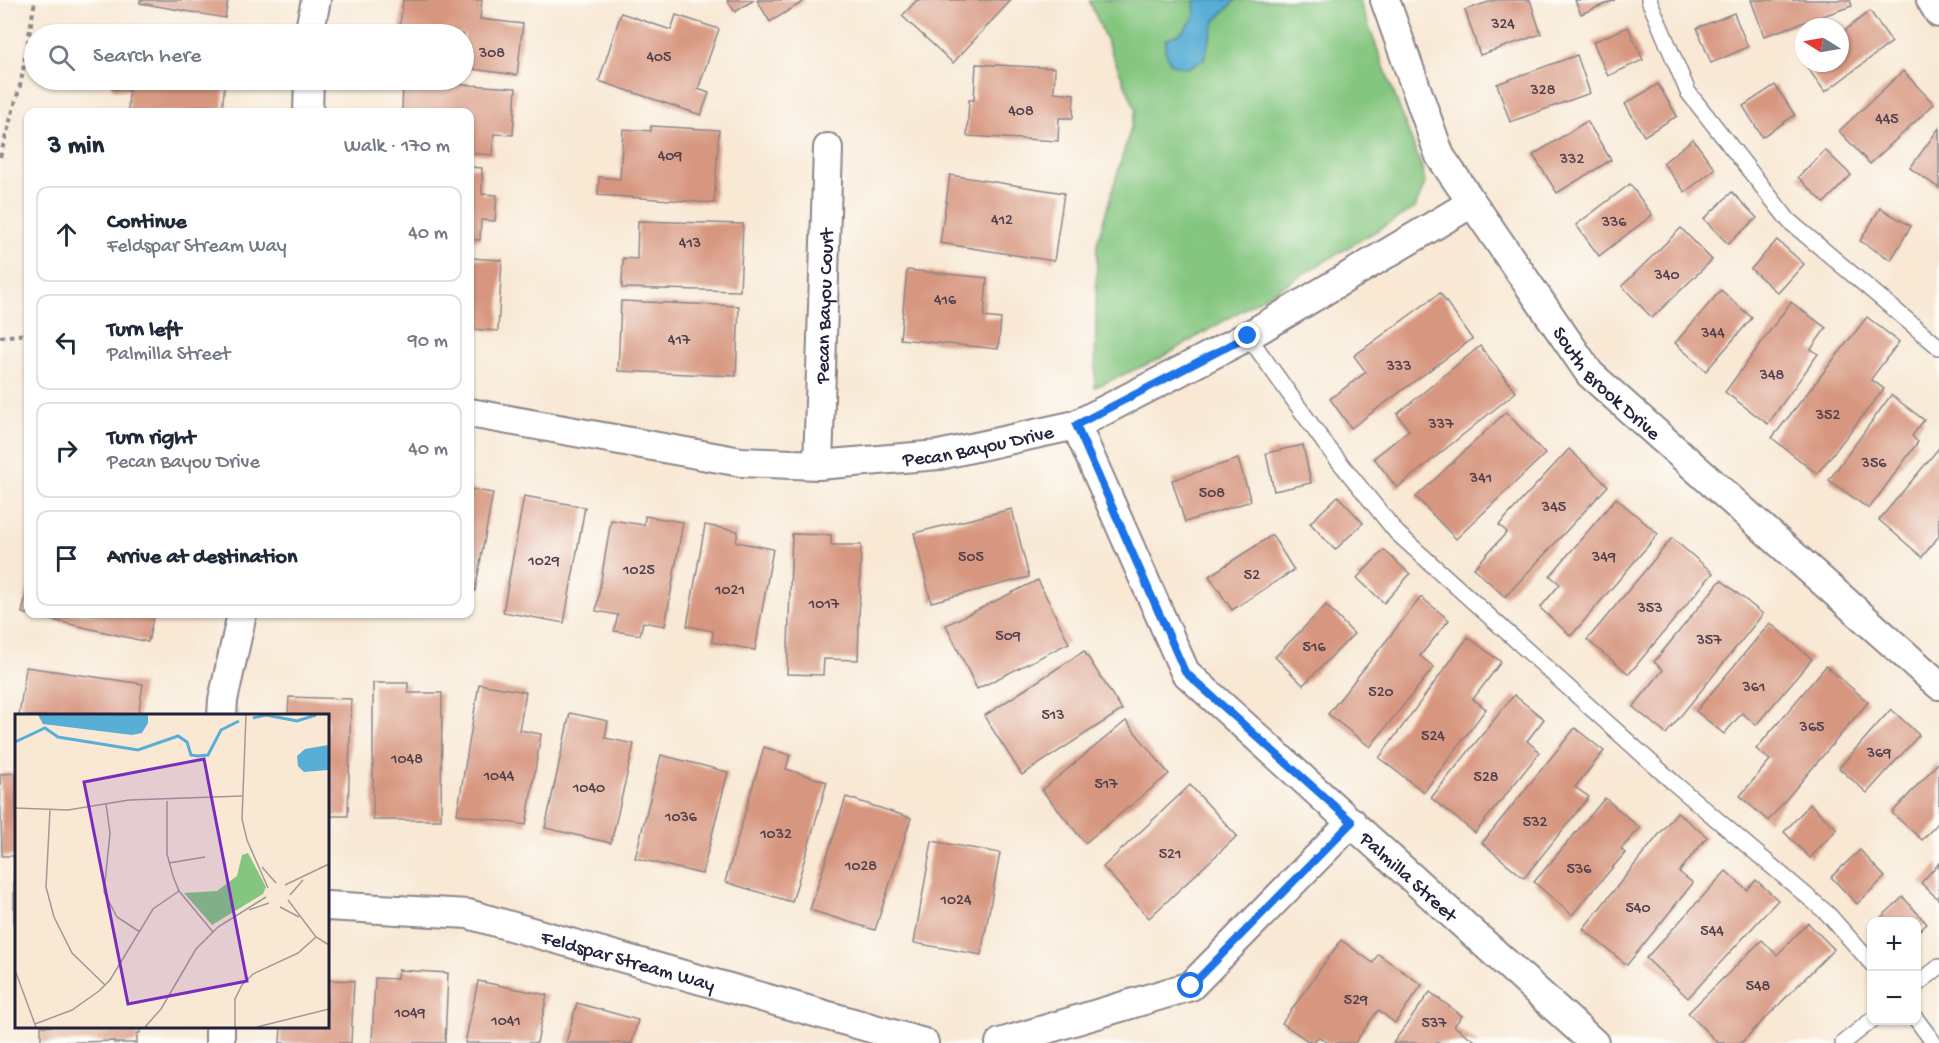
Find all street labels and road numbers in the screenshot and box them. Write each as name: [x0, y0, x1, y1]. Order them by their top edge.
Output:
street label: Pecan Bayou Court: [813, 226, 841, 385]
street label: South Brook Drive: [1546, 323, 1665, 447]
street label: Pecan Bayou Drive: [901, 422, 1057, 473]
street label: Palmilla Street: [1353, 828, 1462, 929]
street label: Feldspar Stream Way: [537, 927, 717, 998]

